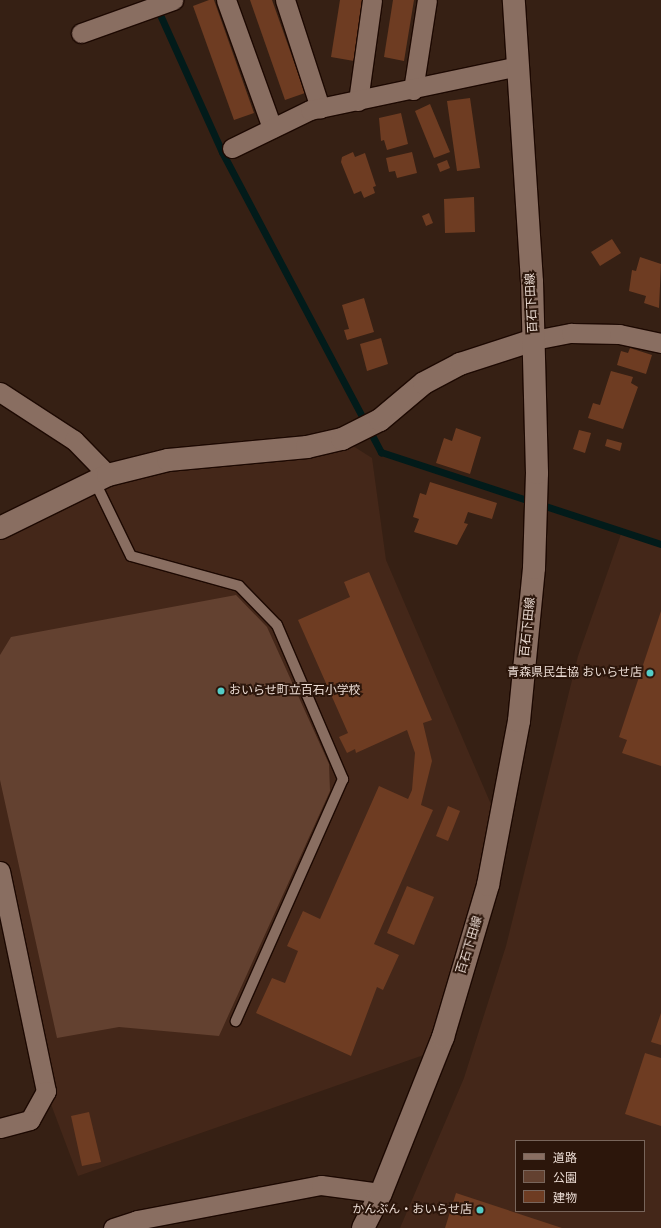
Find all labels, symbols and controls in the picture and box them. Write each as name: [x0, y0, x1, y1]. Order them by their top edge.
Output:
street label: 百石下田線: [523, 273, 541, 333]
street label: 百石下田線: [518, 596, 538, 658]
place label: 青森県民生協 おいらせ店: [507, 666, 642, 680]
marker: 青森県民生協 おいらせ店: [645, 668, 655, 678]
place label: おいらせ町立百石小学校: [229, 684, 361, 698]
marker: おいらせ町立百石小学校: [216, 686, 226, 696]
street label: 百石下田線: [454, 914, 486, 976]
legend: [515, 1140, 645, 1212]
text: 道路: [553, 1151, 577, 1165]
text: 公園: [553, 1171, 577, 1185]
text: 建物: [553, 1191, 577, 1205]
place label: かんぶん・おいらせ店: [352, 1203, 472, 1217]
marker: かんぶん・おいらせ店: [475, 1205, 485, 1215]

